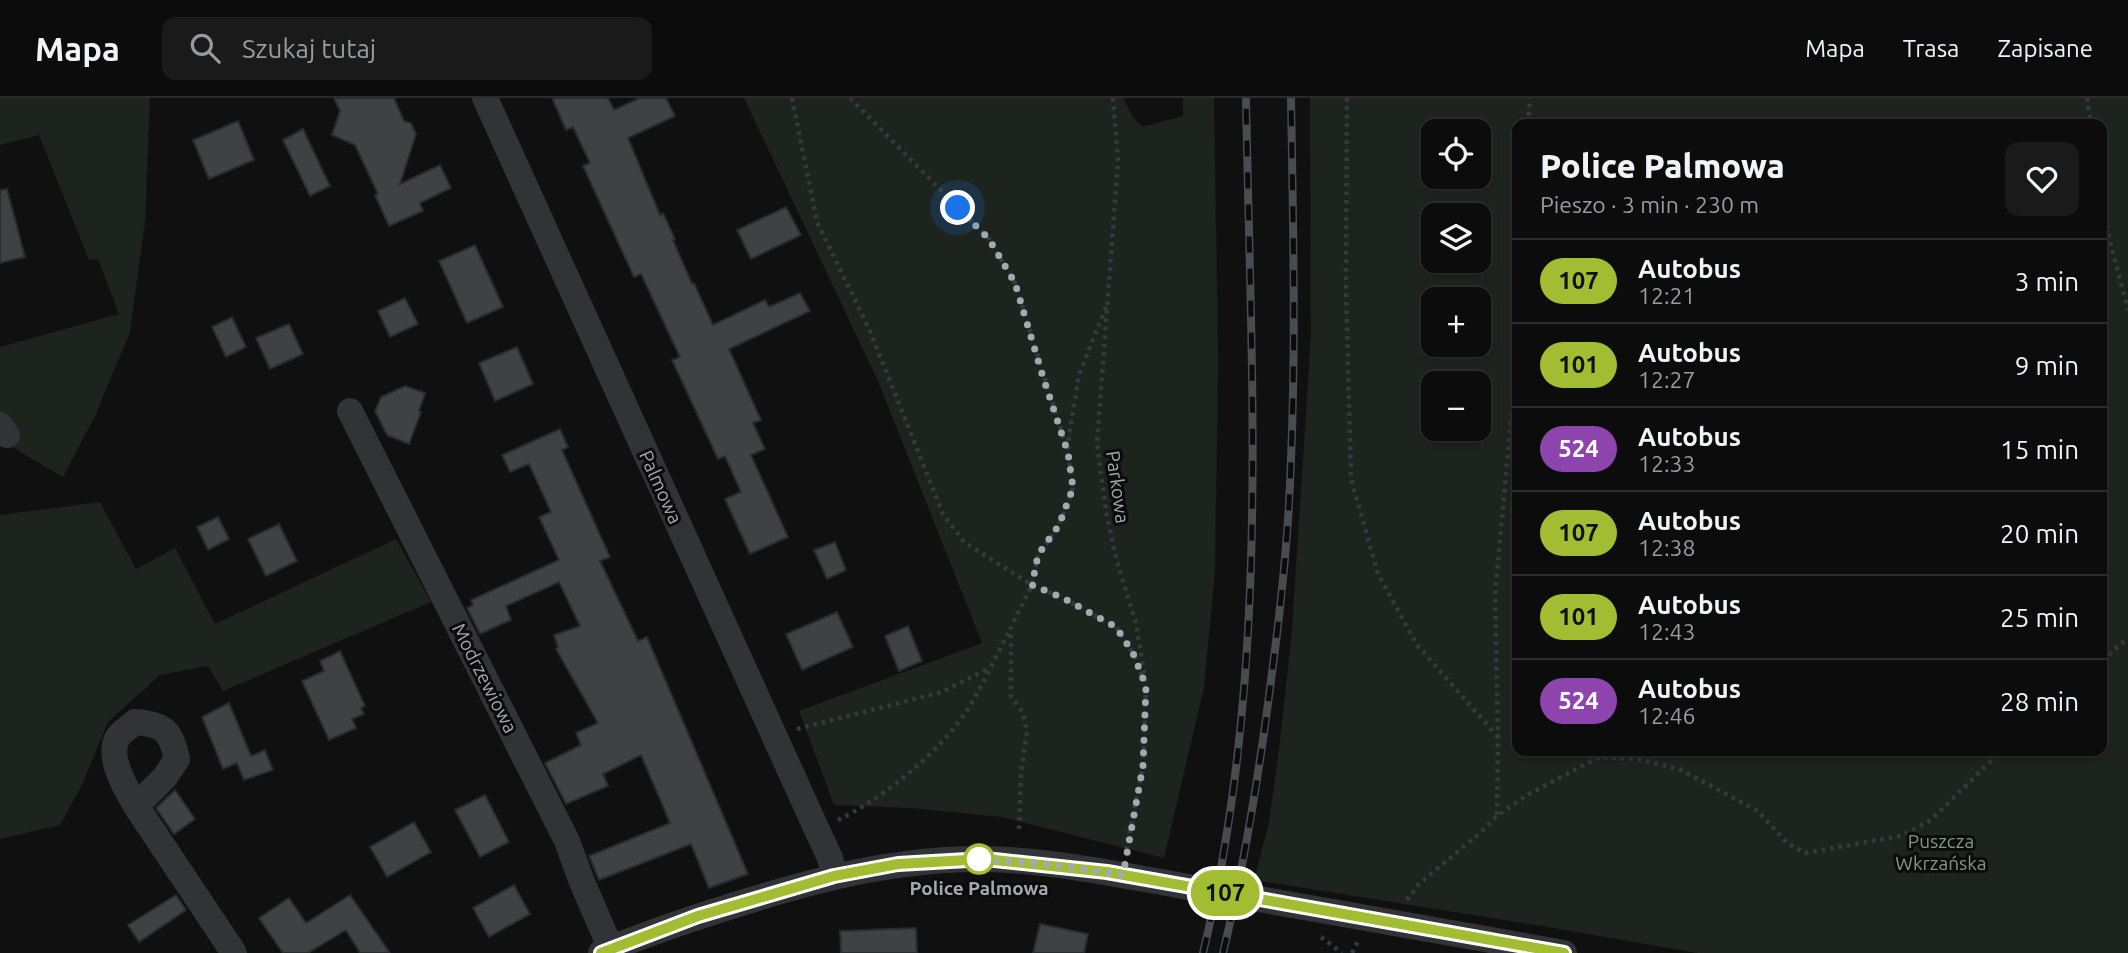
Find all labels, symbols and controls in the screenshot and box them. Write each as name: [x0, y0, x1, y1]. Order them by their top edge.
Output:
search box: [162, 17, 652, 80]
icon: search: [186, 29, 224, 67]
text: Mapa: [35, 30, 120, 67]
text: Szukaj tutaj: [242, 34, 376, 63]
text: Mapa: [1805, 35, 1865, 62]
text: Trasa: [1903, 35, 1959, 62]
text: Zapisane: [1997, 35, 2093, 62]
map controls: [1421, 119, 1491, 441]
button: locate: [1421, 119, 1491, 189]
button: heart: [2005, 142, 2079, 216]
text: Police Palmowa: [1540, 147, 1785, 184]
your location: [940, 190, 975, 225]
text: Pieszo · 3 min · 230 m: [1540, 192, 1759, 217]
button: layers: [1421, 203, 1491, 273]
text: Autobus: [1638, 254, 1741, 283]
text: 107: [1558, 267, 1599, 294]
text: 3 min: [2015, 267, 2079, 296]
text: 12:21: [1638, 283, 1696, 308]
button: +: [1421, 287, 1491, 357]
text: Autobus: [1638, 338, 1741, 367]
text: 101: [1558, 351, 1599, 378]
text: 9 min: [2015, 351, 2079, 380]
text: 12:27: [1638, 367, 1696, 392]
button: −: [1421, 371, 1491, 441]
text: Autobus: [1638, 422, 1741, 451]
text: 524: [1558, 435, 1599, 462]
text: 15 min: [2000, 435, 2079, 464]
street label: Palmowa: [635, 447, 687, 527]
street label: Parkowa: [1102, 449, 1134, 525]
text: 12:33: [1638, 451, 1696, 476]
text: Autobus: [1638, 506, 1741, 535]
text: 107: [1558, 519, 1599, 546]
text: 20 min: [2000, 519, 2079, 548]
text: 12:38: [1638, 535, 1696, 560]
text: Autobus: [1638, 590, 1741, 619]
text: 101: [1558, 603, 1599, 630]
text: 25 min: [2000, 603, 2079, 632]
text: 12:43: [1638, 619, 1696, 644]
street label: Modrzewiowa: [448, 620, 522, 736]
text: Autobus: [1638, 674, 1741, 703]
text: 524: [1558, 687, 1599, 714]
text: 28 min: [2000, 687, 2079, 716]
text: 12:46: [1638, 703, 1696, 728]
park label: Puszcza Wkrzańska: [1895, 830, 1987, 874]
marker: Police Palmowa: [964, 844, 994, 874]
line badge: 107: [1185, 870, 1265, 916]
place label: Police Palmowa: [909, 877, 1049, 899]
text: 107: [1205, 879, 1245, 906]

